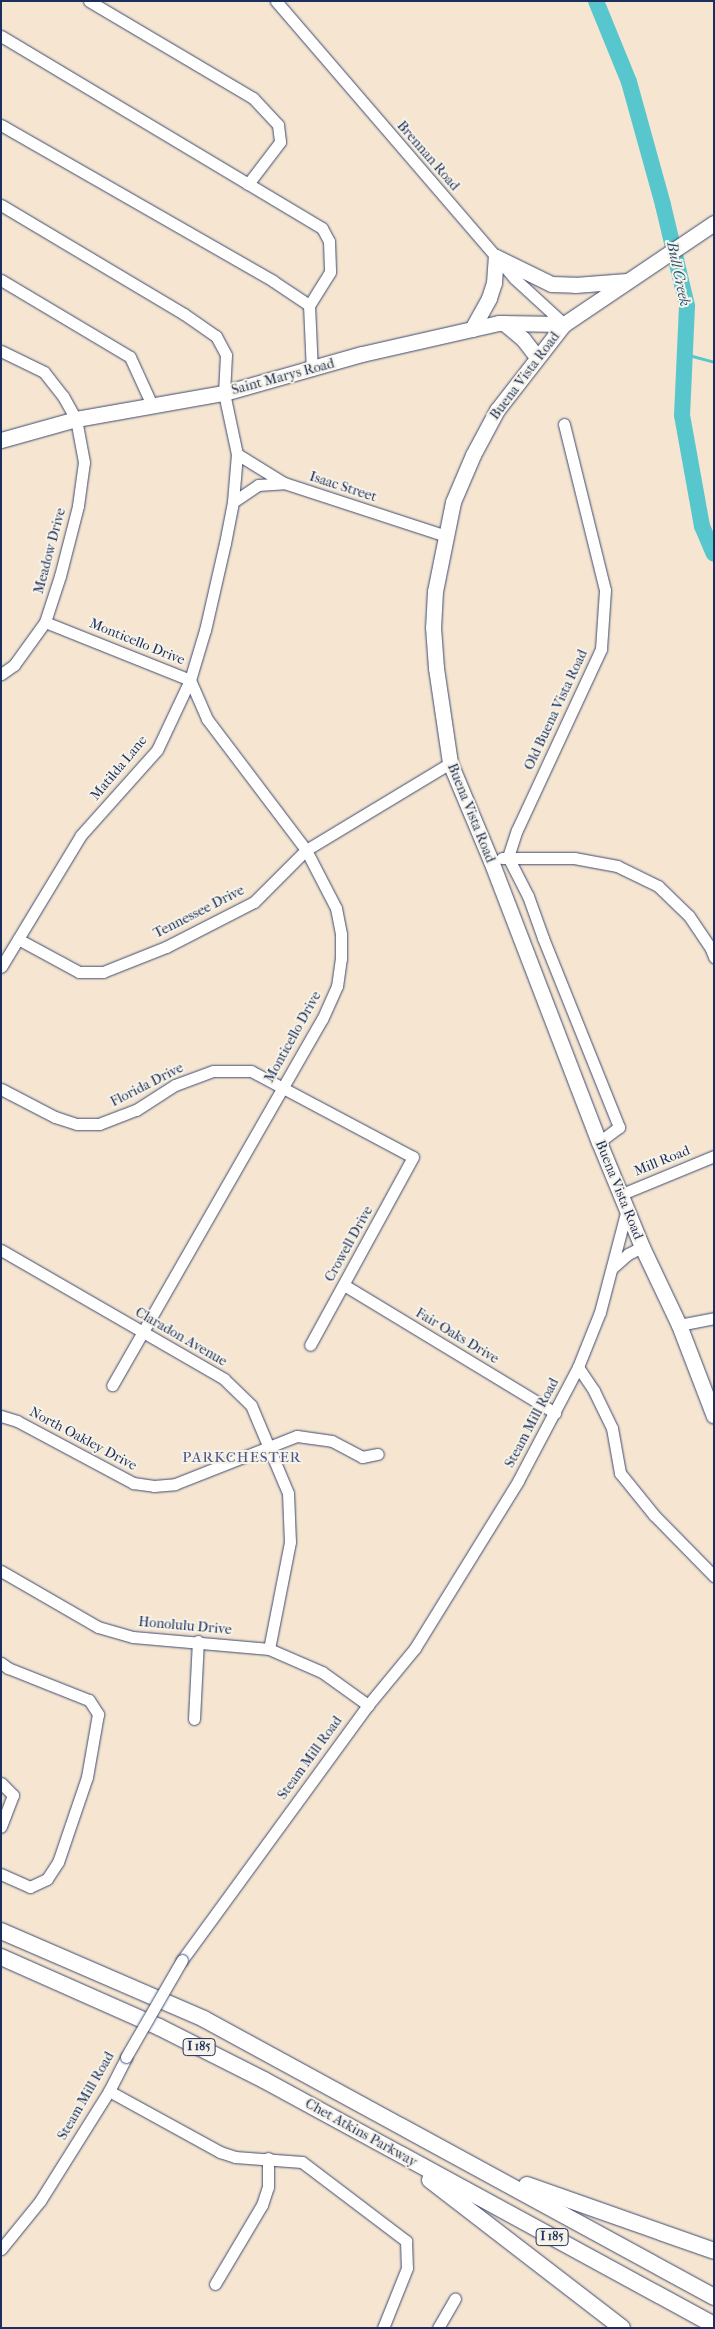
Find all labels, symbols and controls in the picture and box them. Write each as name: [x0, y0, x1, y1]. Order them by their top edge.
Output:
street label: Brennan Road: [393, 118, 463, 194]
water label: Bull Creek: [662, 240, 694, 308]
street label: Buena Vista Road: [487, 329, 563, 423]
street label: Saint Marys Road: [230, 355, 336, 399]
street label: Isaac Street: [307, 468, 379, 506]
street label: Meadow Drive: [30, 506, 70, 596]
street label: Monticello Drive: [87, 615, 187, 669]
street label: Old Buena Vista Road: [521, 647, 591, 773]
street label: Matilda Lane: [87, 732, 151, 804]
street label: Buena Vista Road: [443, 761, 499, 865]
street label: Tennessee Drive: [151, 882, 247, 942]
street label: Monticello Drive: [261, 988, 325, 1086]
street label: Florida Drive: [108, 1059, 186, 1111]
street label: Buena Vista Road: [591, 1138, 647, 1242]
street label: Mill Road: [632, 1142, 692, 1180]
street label: Crowell Drive: [321, 1203, 377, 1285]
street label: Claradon Avenue: [132, 1304, 230, 1370]
street label: Fair Oaks Drive: [412, 1305, 502, 1367]
street label: Steam Mill Road: [501, 1375, 563, 1471]
street label: North Oakley Drive: [26, 1404, 140, 1474]
district label: PARKCHESTER: [181, 1449, 303, 1467]
street label: Honolulu Drive: [138, 1614, 232, 1638]
street label: Steam Mill Road: [274, 1713, 346, 1803]
road number: I 185: [182, 2038, 216, 2056]
street label: Steam Mill Road: [54, 2049, 118, 2143]
street label: Chet Atkins Parkway: [302, 2095, 420, 2171]
road number: I 185: [534, 2228, 570, 2246]

